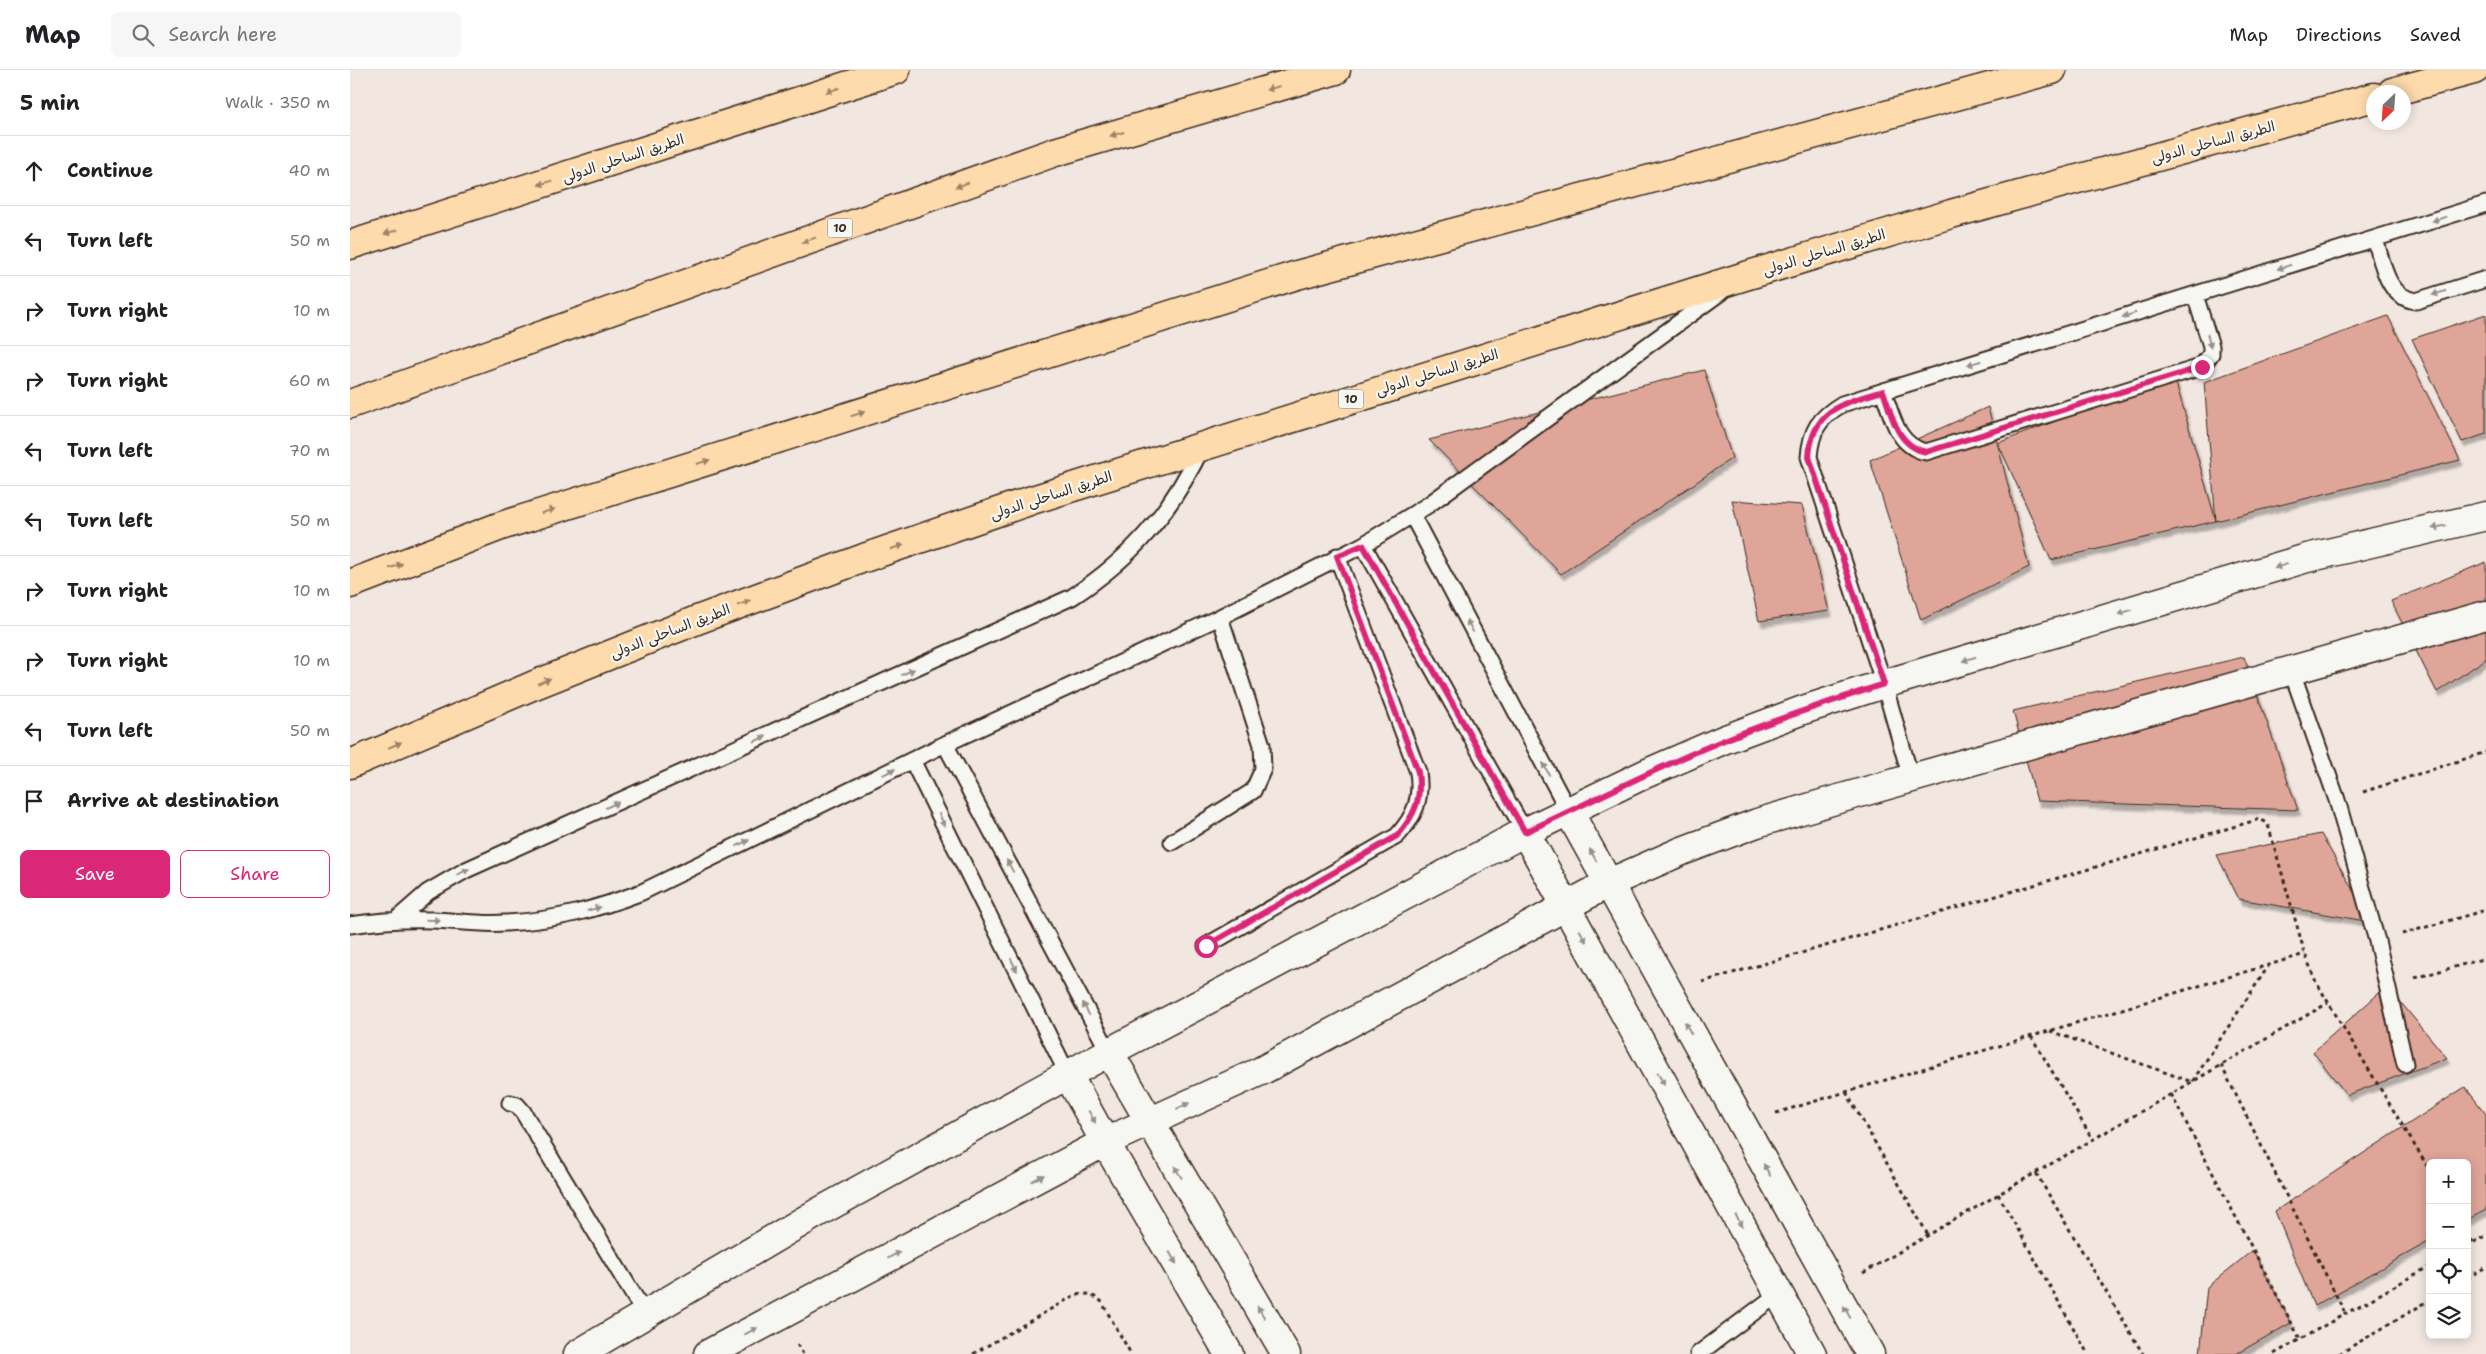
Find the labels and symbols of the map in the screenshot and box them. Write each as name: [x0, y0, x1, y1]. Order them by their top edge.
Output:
one-way arrow: [1265, 85, 1280, 93]
north arrow: [2366, 85, 2411, 130]
one-way arrow: [826, 87, 841, 95]
street label: الطريق الساحلى الدولى: [2149, 117, 2277, 167]
street label: الطريق الساحلى الدولى: [560, 130, 686, 186]
one-way arrow: [1109, 130, 1124, 138]
one-way arrow: [538, 179, 553, 187]
one-way arrow: [955, 182, 970, 189]
one-way arrow: [2432, 215, 2447, 223]
road number: 10: [828, 218, 852, 238]
street label: الطريق الساحلى الدولى: [1761, 225, 1887, 279]
one-way arrow: [383, 229, 398, 237]
one-way arrow: [802, 237, 817, 244]
one-way arrow: [2277, 263, 2292, 271]
one-way arrow: [2432, 290, 2447, 298]
one-way arrow: [2121, 311, 2136, 319]
one-way arrow: [2205, 334, 2213, 349]
street label: الطريق الساحلى الدولى: [1374, 345, 1500, 399]
route end: [2191, 356, 2214, 379]
one-way arrow: [1966, 359, 1981, 367]
road number: 10: [1338, 390, 1364, 408]
one-way arrow: [851, 409, 866, 417]
one-way arrow: [696, 458, 711, 466]
street label: الطريق الساحلى الدولى: [988, 467, 1114, 523]
one-way arrow: [541, 507, 556, 515]
one-way arrow: [2431, 523, 2446, 531]
one-way arrow: [890, 543, 905, 551]
one-way arrow: [388, 562, 403, 569]
one-way arrow: [2273, 563, 2288, 571]
one-way arrow: [737, 598, 751, 606]
street label: الطريق الساحلى الدولى: [607, 600, 733, 662]
one-way arrow: [2118, 609, 2133, 617]
one-way arrow: [1466, 618, 1474, 633]
one-way arrow: [1962, 655, 1977, 663]
one-way arrow: [901, 668, 915, 676]
one-way arrow: [537, 677, 552, 685]
one-way arrow: [753, 734, 767, 742]
one-way arrow: [388, 740, 402, 748]
one-way arrow: [1542, 762, 1550, 776]
one-way arrow: [882, 768, 896, 776]
one-way arrow: [605, 801, 619, 809]
one-way arrow: [938, 813, 946, 827]
one-way arrow: [735, 839, 750, 847]
one-way arrow: [1588, 848, 1597, 861]
one-way arrow: [1006, 858, 1014, 873]
one-way arrow: [456, 867, 470, 875]
one-way arrow: [587, 905, 602, 913]
one-way arrow: [426, 916, 442, 924]
one-way arrow: [1578, 930, 1587, 943]
route start: [1195, 935, 1218, 958]
one-way arrow: [1010, 958, 1018, 972]
one-way arrow: [1082, 1002, 1090, 1016]
one-way arrow: [1684, 1020, 1692, 1035]
one-way arrow: [1656, 1072, 1665, 1086]
one-way arrow: [1176, 1102, 1190, 1110]
one-way arrow: [1087, 1111, 1096, 1124]
one-way arrow: [1763, 1162, 1771, 1177]
one-way arrow: [1174, 1166, 1183, 1179]
one-way arrow: [1030, 1174, 1045, 1182]
one-way arrow: [1735, 1214, 1743, 1229]
one-way arrow: [888, 1250, 901, 1259]
one-way arrow: [1169, 1251, 1178, 1265]
one-way arrow: [1842, 1305, 1851, 1318]
one-way arrow: [1257, 1306, 1266, 1319]
one-way arrow: [744, 1327, 758, 1335]

